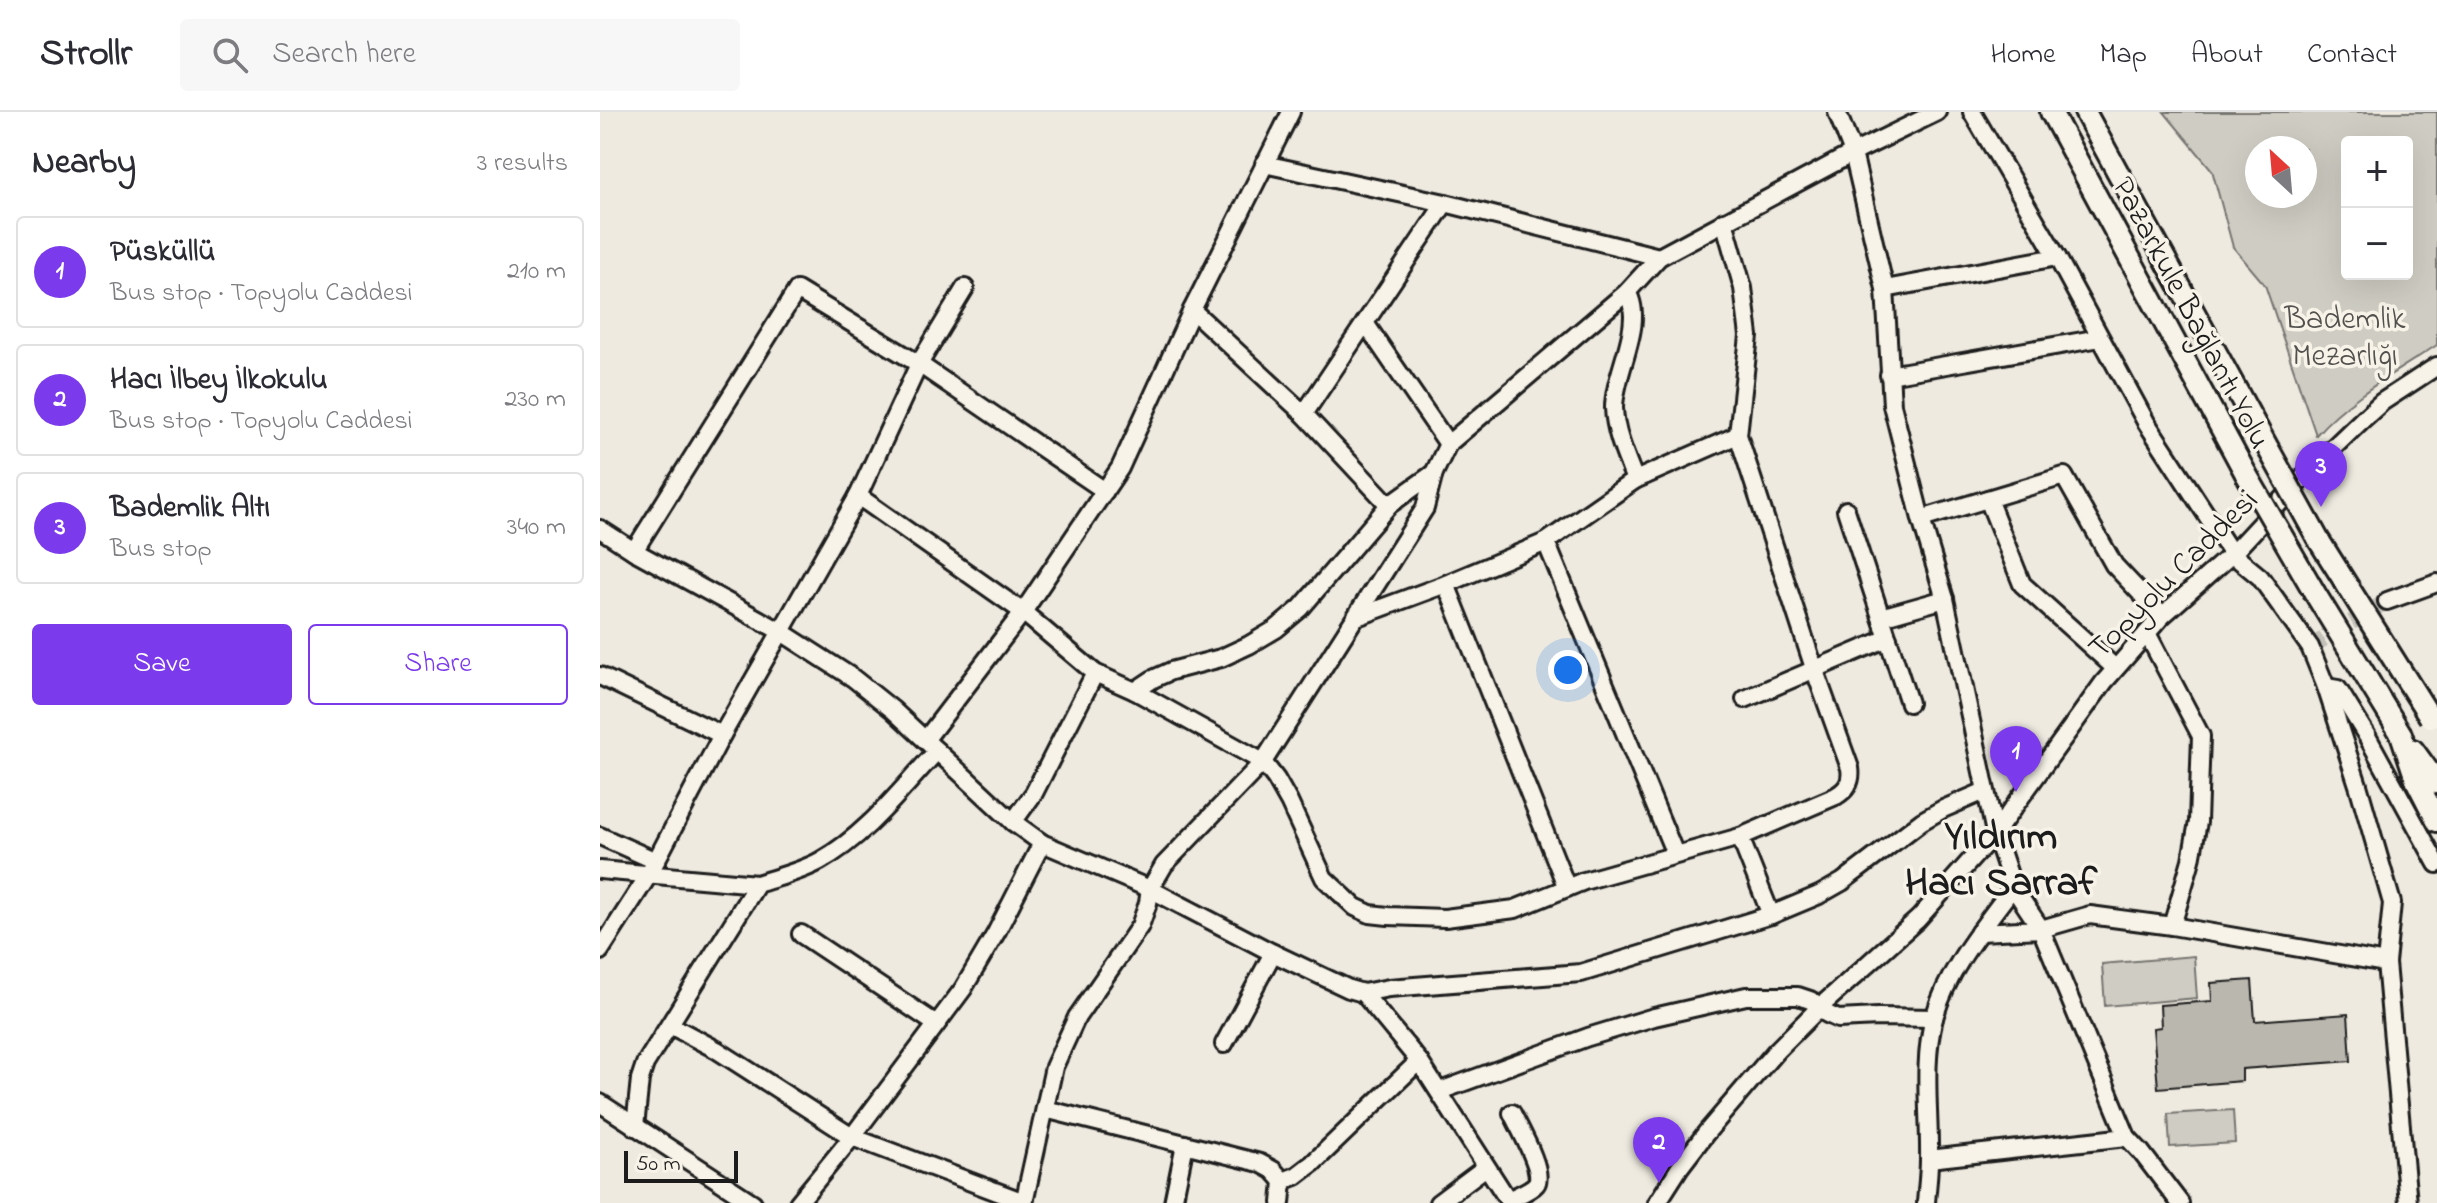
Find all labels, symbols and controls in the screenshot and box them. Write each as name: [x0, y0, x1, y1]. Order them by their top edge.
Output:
search box: [180, 19, 740, 91]
text: Strollr: [40, 27, 132, 83]
icon: search: [208, 33, 252, 77]
text: Search here: [272, 33, 416, 77]
text: Home: [1990, 35, 2056, 76]
text: Map: [2100, 35, 2147, 76]
text: About: [2191, 35, 2263, 76]
text: Contact: [2307, 35, 2397, 76]
north arrow: [2245, 136, 2317, 208]
map controls: [2341, 136, 2413, 280]
button: +: [2341, 136, 2413, 208]
text: Nearby: [32, 139, 136, 189]
text: 3 results: [477, 145, 568, 183]
street label: Pazarkule Bağlantı Yolu: [2097, 169, 2282, 459]
button: −: [2341, 208, 2413, 280]
text: Püsküllü: [110, 231, 215, 275]
text: 1: [56, 253, 64, 291]
text: 210 m: [507, 253, 566, 291]
text: Bus stop · Topyolu Caddesi: [110, 275, 412, 313]
park label: Bademlik Mezarlığı: [2283, 297, 2407, 382]
text: Hacı İlbey İlkokulu: [110, 359, 328, 403]
text: 2: [54, 381, 66, 419]
text: 230 m: [504, 381, 566, 419]
text: Bus stop · Topyolu Caddesi: [110, 403, 412, 441]
pin: 3: [2295, 441, 2347, 507]
street label: Topyolu Caddesi: [2079, 480, 2270, 671]
text: Bademlik Altı: [110, 487, 270, 531]
text: 3: [55, 509, 65, 547]
text: 340 m: [507, 509, 566, 547]
text: Bus stop: [110, 531, 212, 569]
button: Save: [32, 624, 292, 705]
button: Share: [308, 624, 568, 705]
your location: [1548, 650, 1588, 690]
pin: 1: [1990, 726, 2042, 792]
district label: Yıldırım Hacı Sarraf: [1905, 809, 2098, 914]
pin: 2: [1633, 1117, 1685, 1183]
scale bar: [624, 1147, 738, 1183]
text: 50 m: [636, 1149, 681, 1181]

